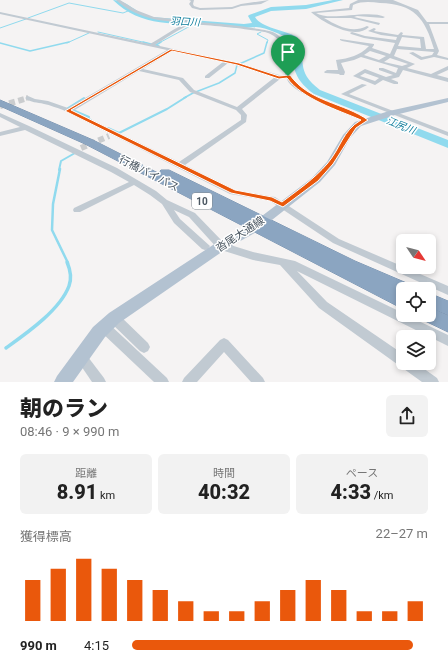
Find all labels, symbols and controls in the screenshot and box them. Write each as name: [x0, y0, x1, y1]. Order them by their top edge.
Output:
water label: 羽口川: [170, 15, 201, 28]
pin: [271, 35, 305, 76]
icon: arrive: [277, 41, 299, 63]
water label: 江尻川: [385, 115, 418, 137]
street label: 行橋バイパス: [117, 153, 181, 194]
road number: 10: [192, 193, 212, 209]
street label: 沓尾大通線: [214, 214, 267, 255]
north arrow: [396, 234, 436, 274]
map controls: [396, 234, 436, 370]
button: locate: [396, 282, 436, 322]
button: layers: [396, 330, 436, 370]
button: share: [386, 395, 428, 437]
text: 朝のラン: [20, 396, 108, 421]
text: 08:46 · 9 × 990 m: [20, 424, 119, 439]
text: 距離: [75, 467, 97, 480]
text: 時間: [213, 467, 235, 480]
text: ペース: [346, 467, 378, 480]
text: 8.91: [57, 480, 97, 504]
text: 40:32: [198, 480, 250, 504]
text: 4:33: [331, 480, 371, 504]
text: km: [97, 489, 115, 502]
text: /km: [371, 489, 393, 502]
text: 22–27 m: [376, 526, 428, 541]
text: 獲得標高: [20, 529, 72, 544]
text: 990 m: [20, 638, 57, 653]
text: 4:15: [84, 638, 109, 653]

